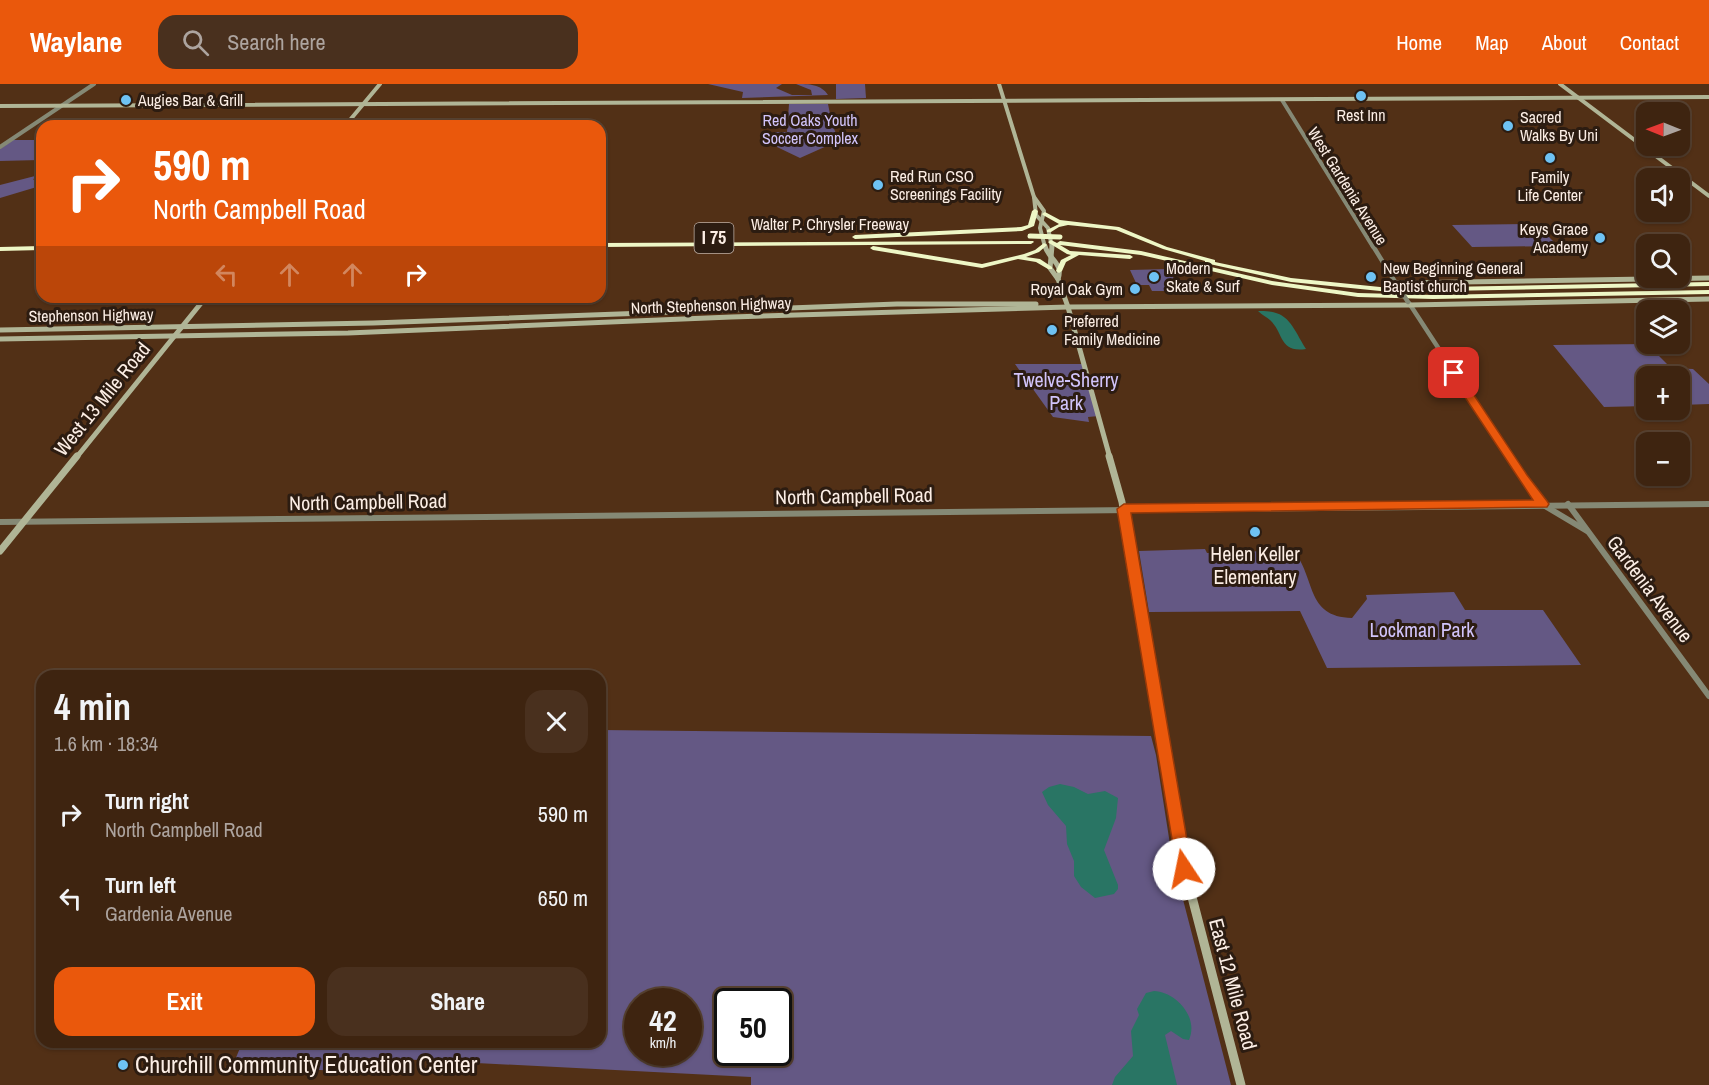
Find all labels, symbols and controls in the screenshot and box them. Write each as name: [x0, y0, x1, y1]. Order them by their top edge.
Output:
search box: [158, 15, 578, 69]
text: Waylane: [30, 23, 122, 61]
icon: search: [179, 26, 212, 59]
text: Search here: [227, 27, 326, 57]
text: Home: [1396, 28, 1442, 57]
text: Map: [1475, 28, 1509, 57]
text: About: [1542, 28, 1587, 57]
text: Contact: [1620, 28, 1679, 57]
place label: Augies Bar & Grill: [137, 89, 243, 111]
marker: Rest Inn: [1354, 89, 1368, 103]
marker: Augies Bar & Grill: [119, 93, 133, 107]
north arrow: [1636, 102, 1690, 156]
map controls: [1636, 102, 1690, 486]
place label: Rest Inn: [1337, 104, 1385, 126]
place label: Sacred Walks By Uni: [1520, 106, 1598, 146]
park label: Red Oaks Youth Soccer Complex: [762, 109, 859, 149]
marker: Sacred Walks By Uni: [1501, 119, 1515, 133]
street label: West Gardenia Avenue: [1303, 123, 1393, 249]
text: 590 m: [153, 137, 251, 193]
icon: right: [54, 144, 132, 222]
marker: Family Life Center: [1543, 151, 1557, 165]
place label: Red Run CSO Screenings Facility: [890, 165, 1002, 205]
place label: Family Life Center: [1518, 166, 1583, 206]
button: sound: [1636, 168, 1690, 222]
marker: Red Run CSO Screenings Facility: [871, 178, 885, 192]
text: North Campbell Road: [153, 191, 366, 227]
street label: Walter P. Chrysler Freeway: [751, 213, 910, 235]
place label: Keys Grace Academy: [1519, 218, 1588, 258]
road number: I 75: [694, 223, 734, 253]
marker: Keys Grace Academy: [1593, 231, 1607, 245]
button: search: [1636, 234, 1690, 288]
place label: Modern Skate & Surf: [1166, 257, 1240, 297]
place label: New Beginning General Baptist church: [1383, 257, 1523, 297]
icon: left: [210, 258, 243, 291]
icon: ahead: [273, 258, 306, 291]
icon: ahead: [336, 258, 369, 291]
icon: right: [399, 258, 432, 291]
marker: Modern Skate & Surf: [1147, 270, 1161, 284]
marker: New Beginning General Baptist church: [1364, 270, 1378, 284]
place label: Royal Oak Gym: [1030, 278, 1123, 300]
marker: Royal Oak Gym: [1128, 282, 1142, 296]
street label: North Stephenson Highway: [630, 291, 792, 319]
button: layers: [1636, 300, 1690, 354]
street label: Stephenson Highway: [28, 303, 154, 327]
place label: Preferred Family Medicine: [1064, 310, 1160, 350]
marker: Preferred Family Medicine: [1045, 323, 1059, 337]
street label: West 13 Mile Road: [47, 336, 156, 461]
pin: [1428, 347, 1479, 398]
icon: arrive: [1437, 356, 1470, 389]
park label: Twelve-Sherry Park: [1014, 366, 1119, 416]
button: +: [1636, 366, 1690, 420]
button: −: [1636, 432, 1690, 486]
street label: North Campbell Road: [775, 481, 933, 510]
street label: North Campbell Road: [289, 487, 447, 516]
marker: Helen Keller Elementary: [1248, 525, 1262, 539]
street label: Gardenia Avenue: [1601, 530, 1700, 648]
place label: Helen Keller Elementary: [1210, 540, 1300, 590]
park label: Lockman Park: [1370, 616, 1475, 643]
text: 4 min: [54, 683, 131, 731]
button: close: [525, 690, 588, 753]
text: 1.6 km · 18:34: [54, 730, 158, 757]
text: Turn right: [105, 786, 189, 816]
icon: right: [54, 798, 87, 831]
text: 590 m: [538, 799, 588, 829]
text: North Campbell Road: [105, 816, 263, 843]
position arrow: [1152, 837, 1216, 901]
text: Turn left: [105, 870, 176, 900]
icon: left: [54, 882, 87, 915]
text: 650 m: [538, 883, 588, 913]
text: Gardenia Avenue: [105, 900, 232, 927]
street label: East 12 Mile Road: [1203, 915, 1264, 1053]
button: Exit: [54, 967, 315, 1036]
button: Share: [327, 967, 588, 1036]
speed limit sign: 50: [714, 988, 792, 1066]
text: 42: [649, 1000, 677, 1040]
text: km/h: [650, 1032, 676, 1053]
place label: Churchill Community Education Center: [135, 1048, 478, 1080]
marker: Churchill Community Education Center: [116, 1058, 130, 1072]

